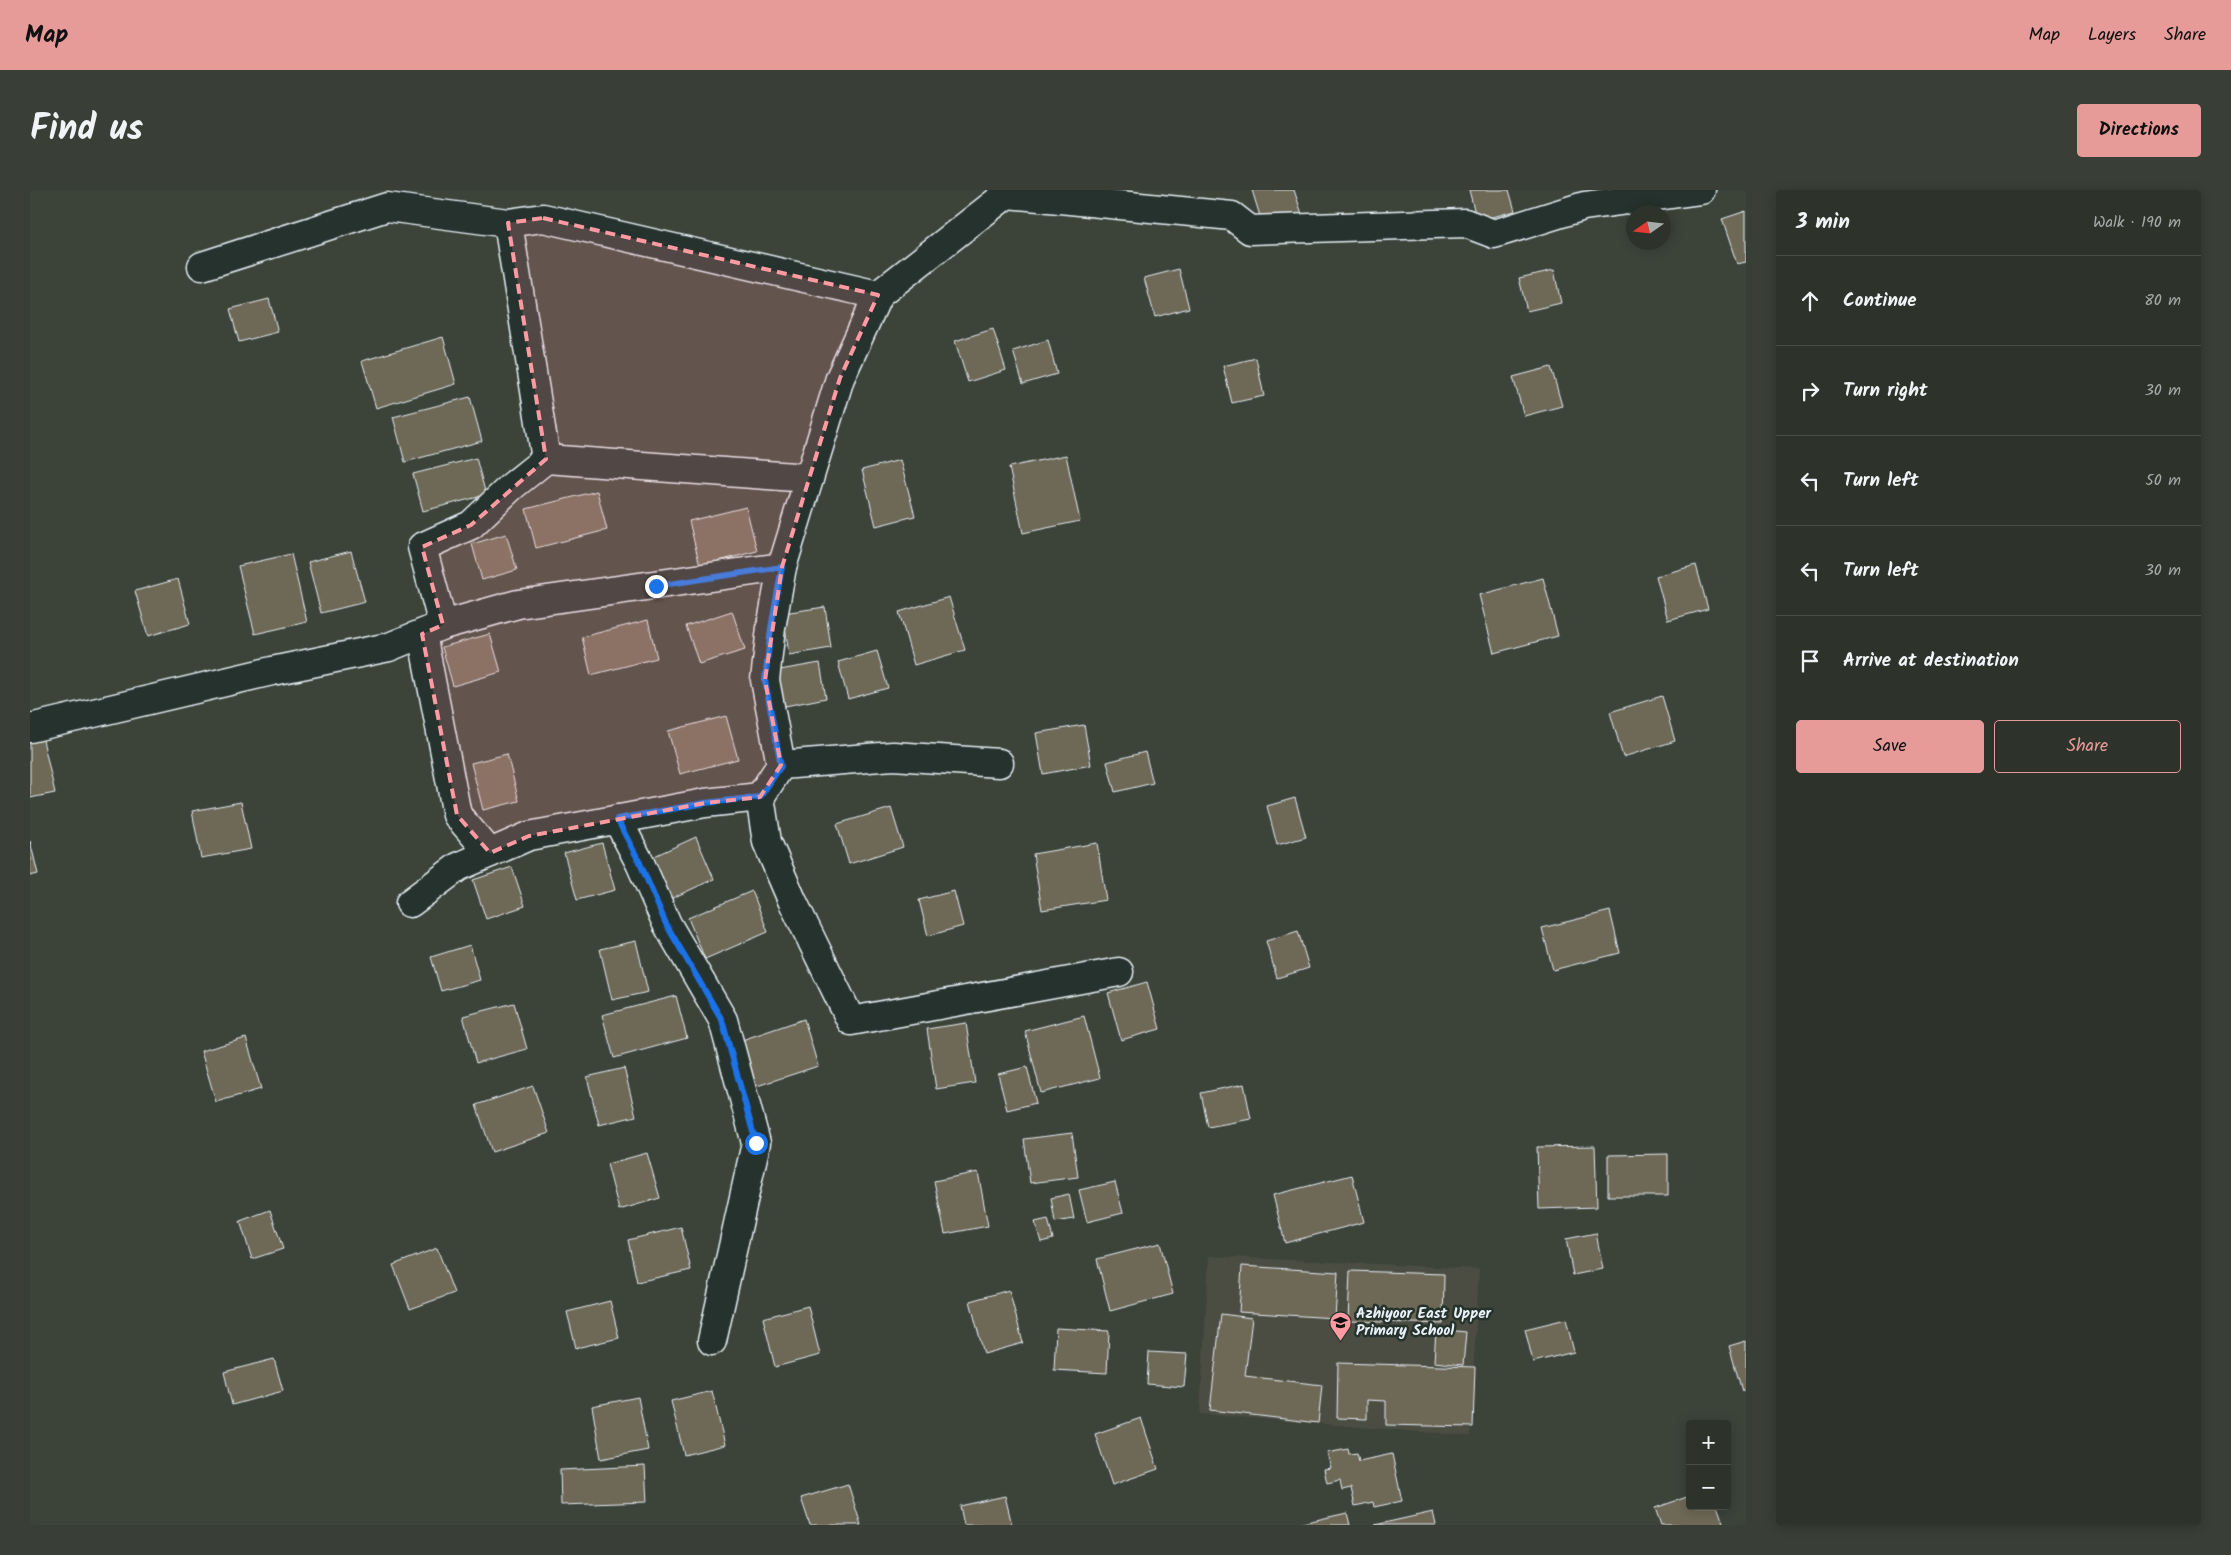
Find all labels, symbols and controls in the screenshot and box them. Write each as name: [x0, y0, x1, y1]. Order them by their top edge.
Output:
text: Map: [25, 16, 68, 55]
text: Map: [2029, 21, 2060, 50]
text: Layers: [2088, 21, 2136, 50]
text: Share: [2164, 21, 2206, 50]
text: Find us: [30, 102, 143, 158]
button: Directions: [2077, 104, 2201, 157]
north arrow: [1626, 205, 1671, 250]
text: 3 min: [1796, 206, 1850, 239]
text: Walk · 190 m: [2093, 210, 2181, 235]
text: Continue: [1843, 286, 1916, 316]
icon: ahead: [1796, 287, 1824, 315]
text: 80 m: [2144, 288, 2181, 313]
text: Turn right: [1843, 376, 1928, 406]
icon: right: [1796, 377, 1824, 405]
text: 30 m: [2145, 378, 2181, 403]
text: Turn left: [1843, 466, 1918, 496]
icon: left: [1796, 467, 1824, 495]
text: 50 m: [2145, 468, 2181, 493]
text: Turn left: [1843, 556, 1918, 586]
icon: left: [1796, 557, 1824, 585]
text: 30 m: [2145, 558, 2181, 583]
route end: [645, 575, 668, 598]
text: Arrive at destination: [1843, 646, 2019, 676]
icon: arrive: [1796, 647, 1824, 675]
button: Save: [1796, 720, 1984, 773]
button: Share: [1994, 720, 2181, 773]
route start: [745, 1132, 768, 1155]
place label: Azhiyoor East Upper Primary School: [1356, 1302, 1492, 1343]
school or university icon: Azhiyoor East Upper Primary School: [1328, 1311, 1352, 1342]
map controls: [1686, 1420, 1731, 1510]
button: +: [1686, 1420, 1731, 1465]
button: −: [1686, 1465, 1731, 1510]

